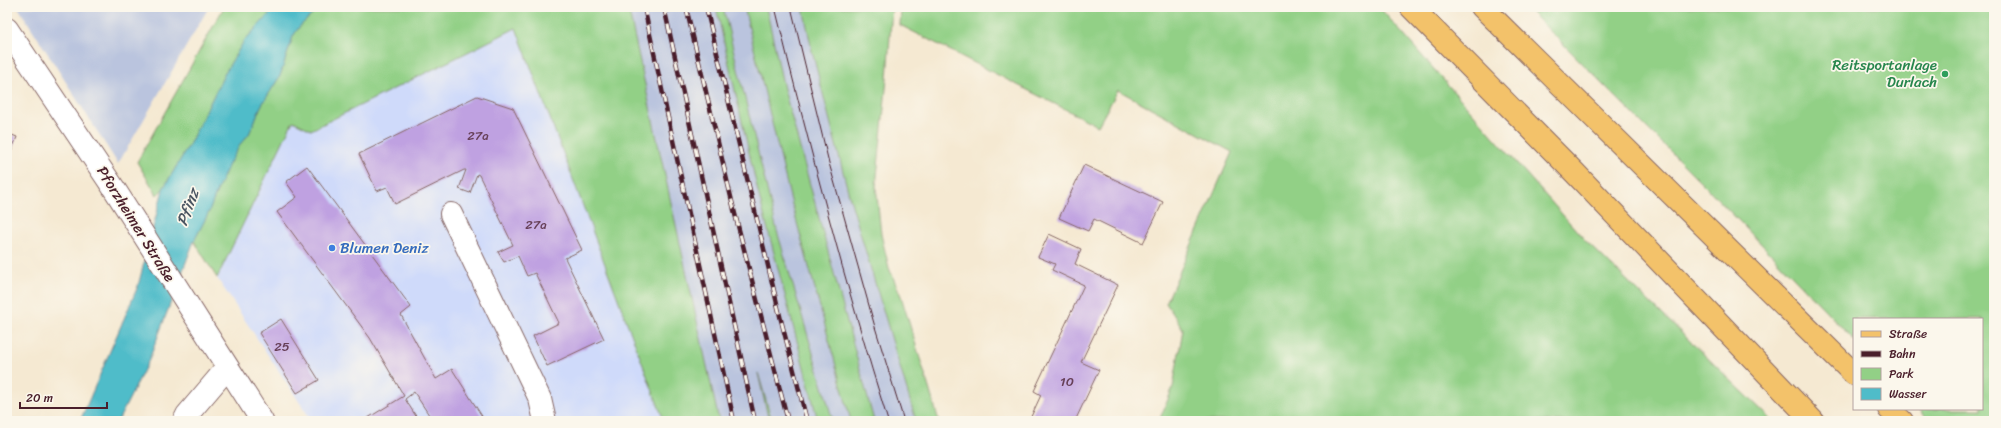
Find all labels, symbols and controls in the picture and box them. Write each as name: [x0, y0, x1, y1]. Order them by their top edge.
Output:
place label: Reitsportanlage Durlach: [1832, 52, 1937, 95]
marker: Reitsportanlage Durlach: [1940, 69, 1950, 79]
house number: 27a: [467, 124, 489, 147]
street label: Pforzheimer Straße: [90, 161, 182, 287]
water label: Pfinz: [167, 182, 208, 230]
house number: 27a: [525, 213, 547, 236]
place label: Blumen Deniz: [340, 235, 429, 261]
marker: Blumen Deniz: [327, 243, 337, 253]
legend: [1853, 318, 1983, 410]
text: Straße: [1889, 323, 1927, 345]
house number: 25: [274, 335, 290, 358]
text: Bahn: [1889, 343, 1916, 365]
text: Park: [1889, 363, 1914, 385]
house number: 10: [1060, 370, 1074, 393]
text: Wasser: [1889, 383, 1927, 405]
scale bar: [20, 384, 107, 410]
text: 20 m: [26, 387, 53, 409]

